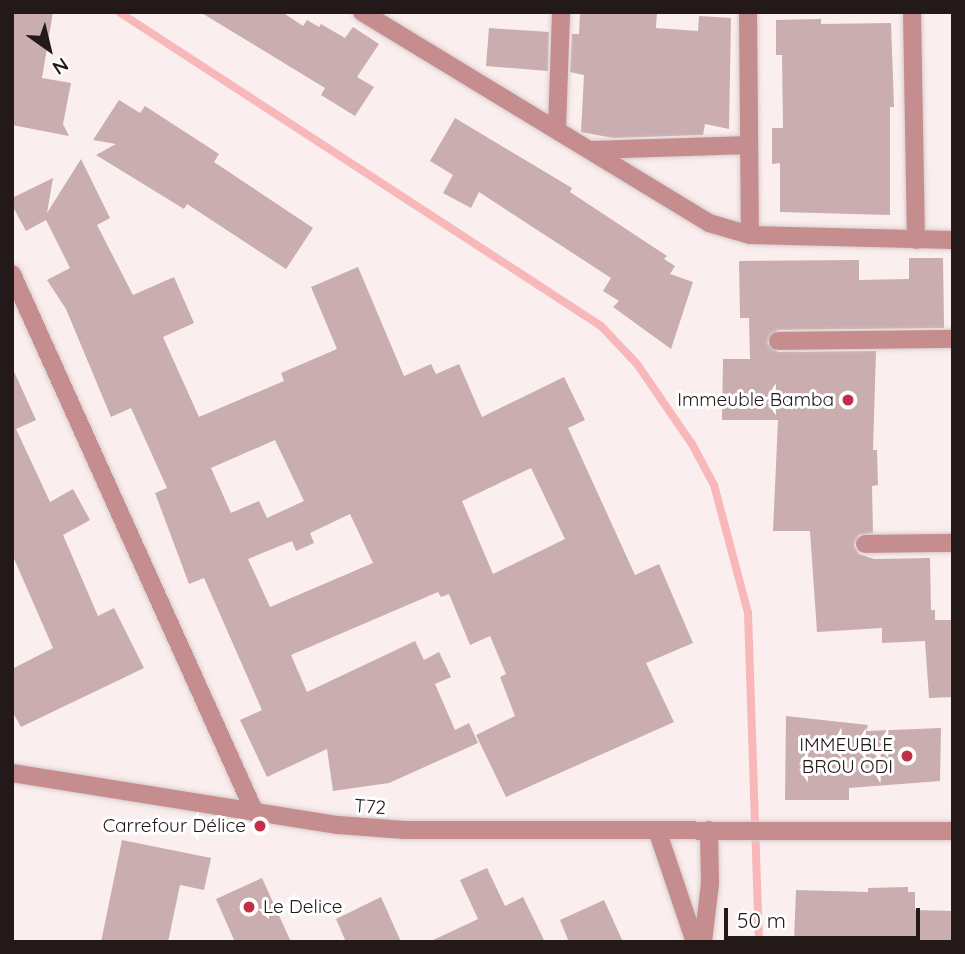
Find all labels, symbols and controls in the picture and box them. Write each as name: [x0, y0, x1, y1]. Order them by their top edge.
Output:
north arrow: [14, 14, 84, 84]
text: N: [48, 53, 73, 80]
place label: Immeuble Bamba: [677, 389, 834, 411]
marker: Immeuble Bamba: [840, 392, 856, 408]
place label: IMMEUBLE BROU ODI: [799, 734, 893, 778]
marker: IMMEUBLE BROU ODI: [899, 748, 915, 764]
street label: T72: [353, 795, 387, 819]
place label: Carrefour Délice: [103, 815, 246, 837]
marker: Carrefour Délice: [252, 818, 268, 834]
scale bar: [727, 894, 923, 938]
place label: Le Delice: [263, 896, 343, 918]
marker: Le Delice: [241, 899, 257, 915]
text: 50 m: [737, 907, 786, 933]

